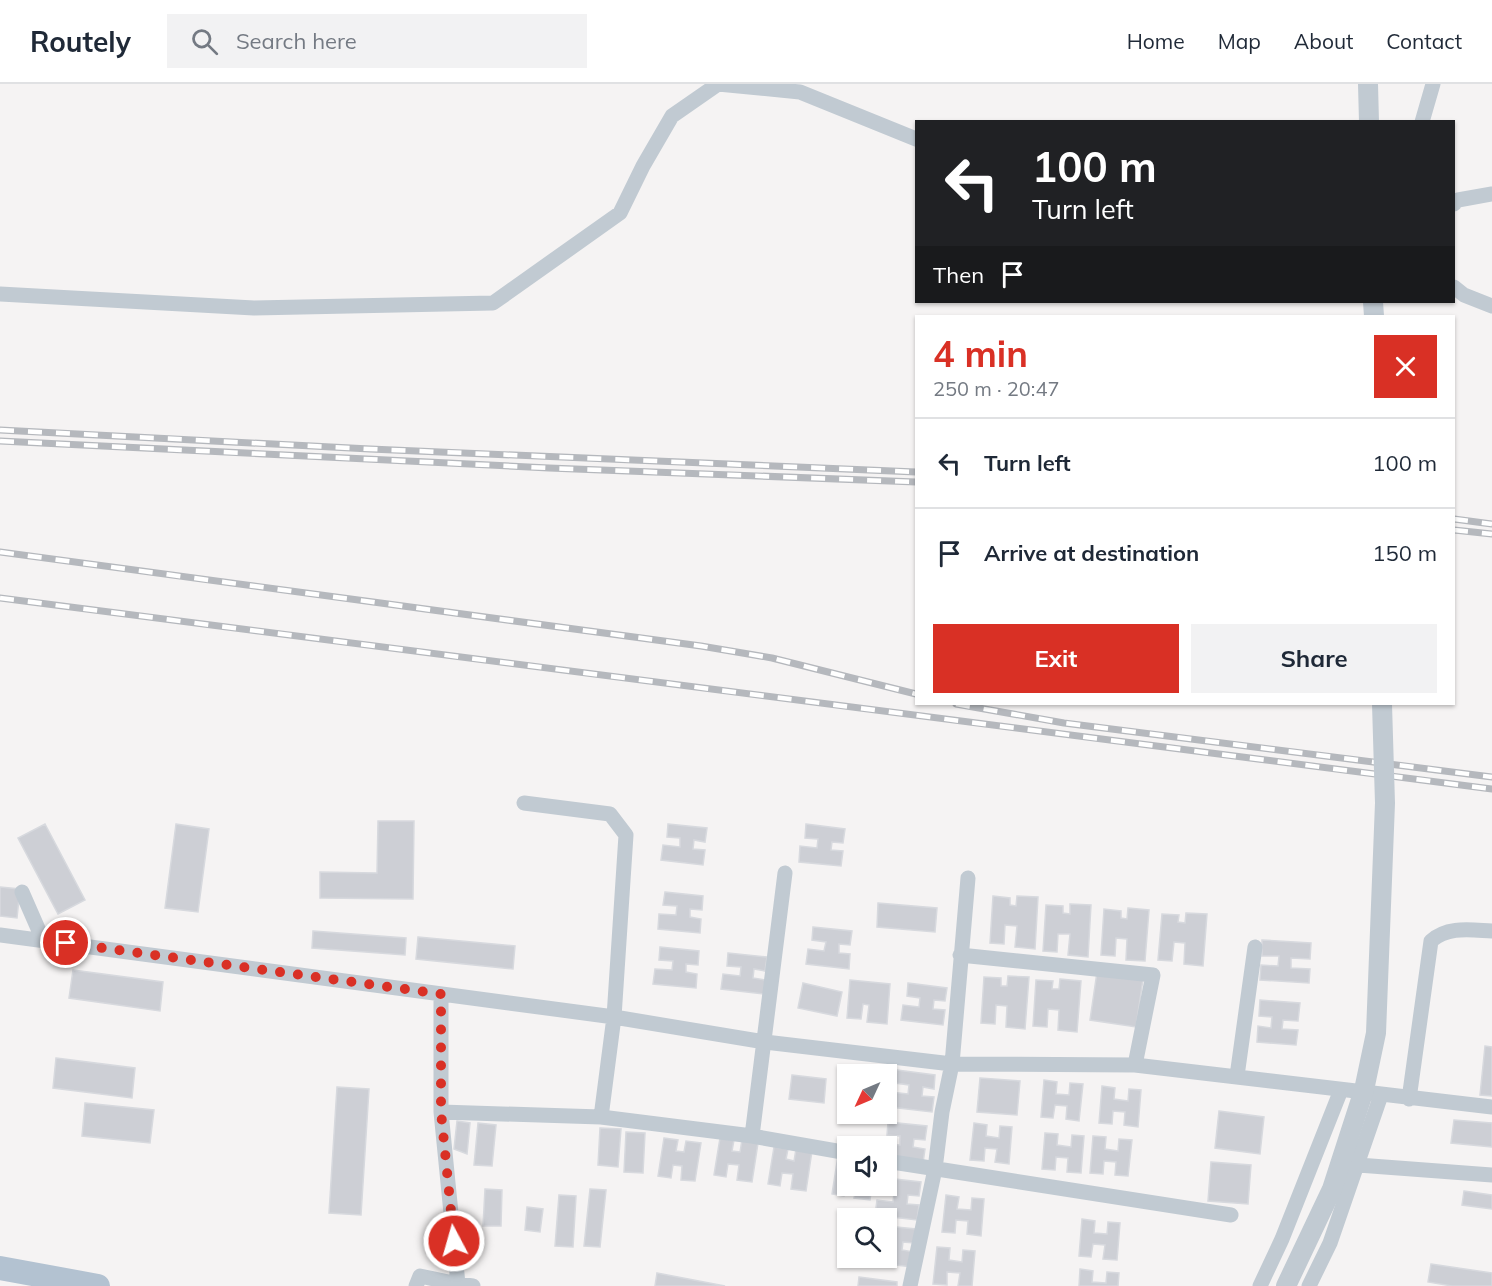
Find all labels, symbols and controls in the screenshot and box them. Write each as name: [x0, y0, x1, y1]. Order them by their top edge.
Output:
search box: [167, 14, 587, 68]
text: Routely: [30, 24, 131, 59]
icon: search: [188, 25, 221, 58]
text: Search here: [236, 27, 357, 55]
text: Home: [1127, 28, 1185, 54]
text: Map: [1218, 28, 1261, 54]
text: About: [1294, 28, 1353, 54]
text: Contact: [1386, 28, 1462, 54]
text: 100 m: [1032, 140, 1157, 193]
icon: left: [933, 144, 1011, 222]
text: Turn left: [1032, 192, 1134, 226]
icon: arrive: [996, 258, 1029, 291]
text: Then: [933, 261, 984, 289]
text: 4 min: [933, 331, 1028, 376]
button: close: [1374, 335, 1437, 398]
text: 250 m · 20:47: [933, 376, 1059, 401]
icon: left: [933, 447, 966, 480]
text: Turn left: [984, 449, 1071, 477]
text: 100 m: [1372, 449, 1437, 477]
icon: arrive: [933, 537, 966, 570]
text: Arrive at destination: [984, 539, 1199, 567]
text: 150 m: [1372, 539, 1437, 567]
button: Exit: [933, 624, 1179, 693]
button: Share: [1191, 624, 1437, 693]
pin: [40, 917, 91, 968]
icon: arrive: [49, 926, 82, 959]
north arrow: [837, 1064, 897, 1124]
map controls: [837, 1064, 897, 1268]
button: sound: [837, 1136, 897, 1196]
button: search: [837, 1208, 897, 1268]
position arrow: [422, 1209, 486, 1273]

